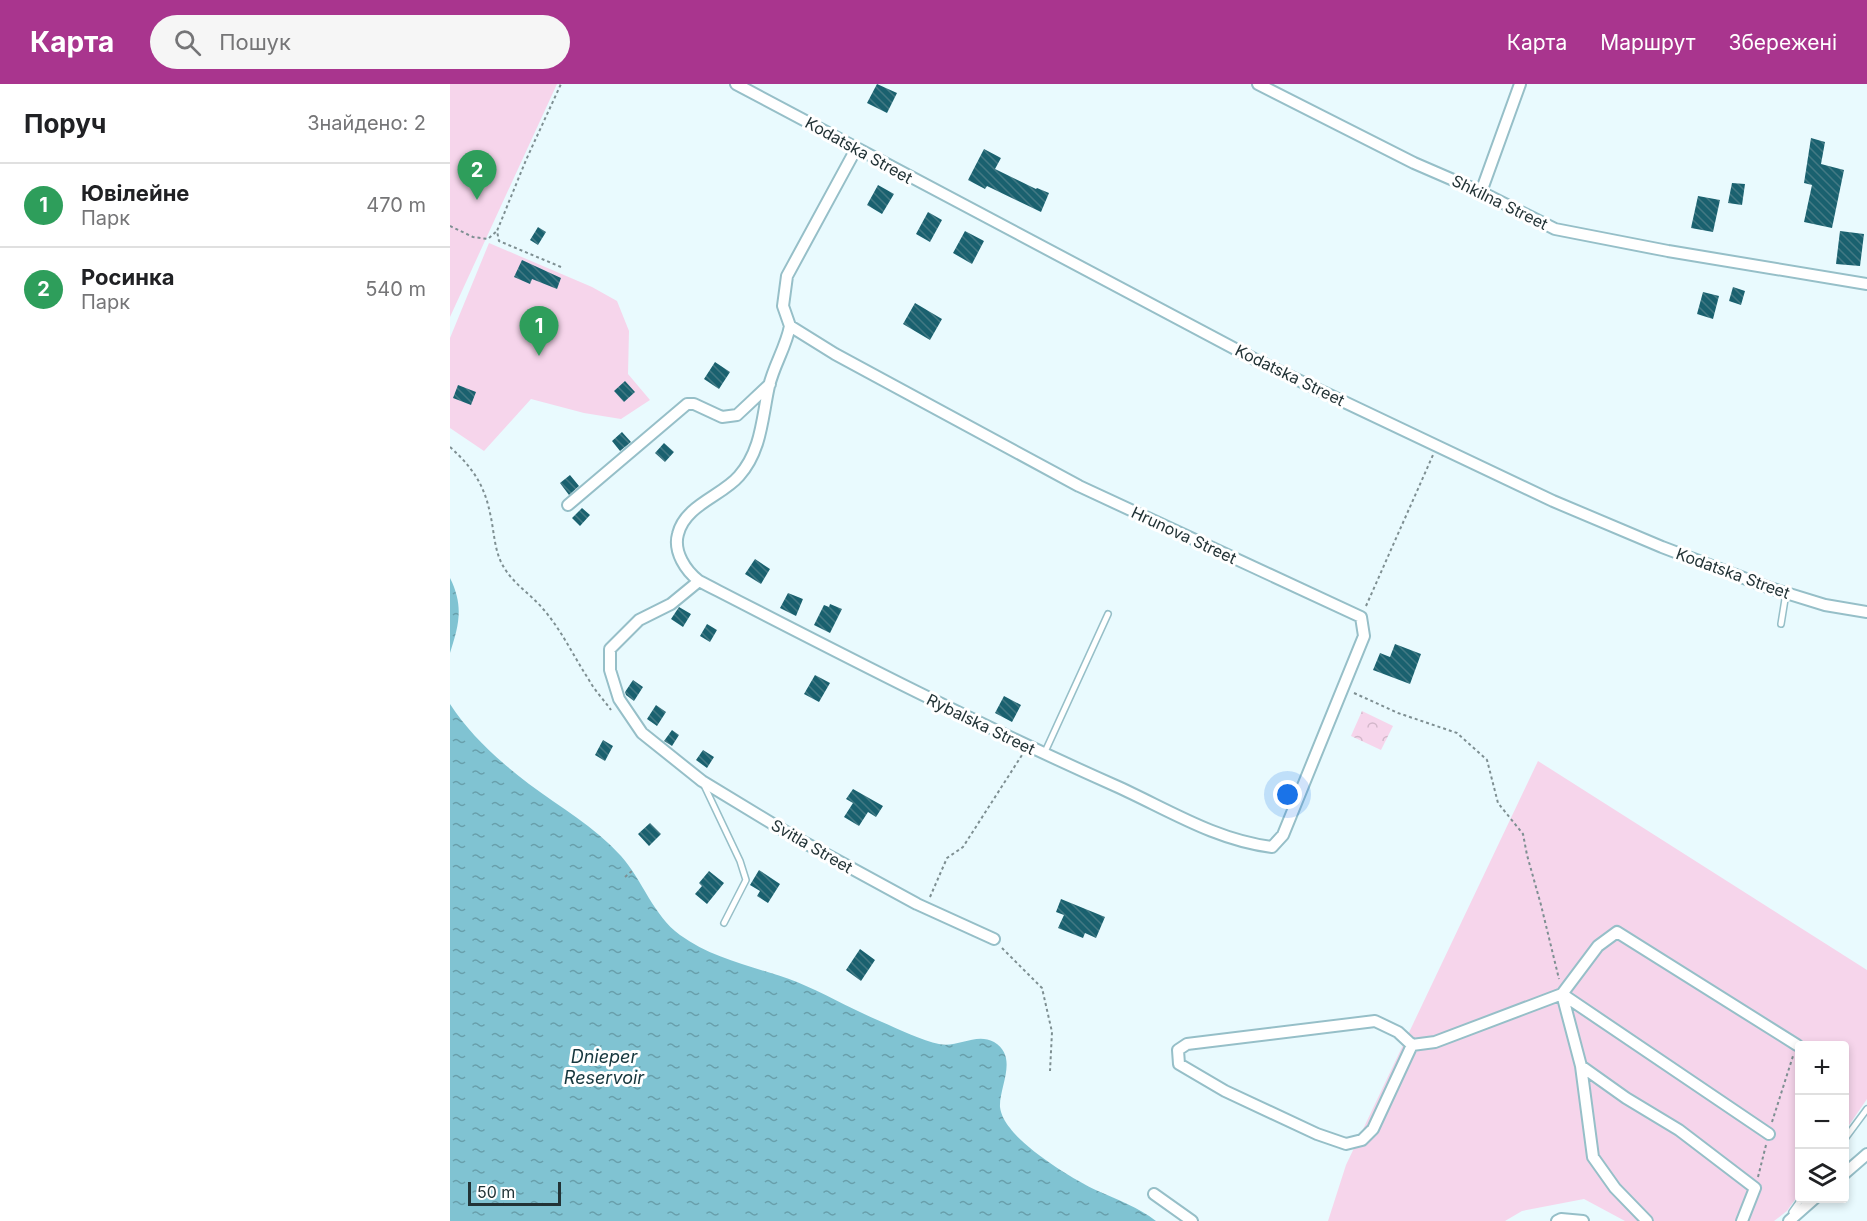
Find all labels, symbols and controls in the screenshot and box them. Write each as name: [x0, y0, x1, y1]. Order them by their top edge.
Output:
search box: [150, 15, 570, 69]
text: Карта: [30, 25, 114, 59]
icon: search: [171, 26, 204, 59]
text: Пошук: [219, 29, 291, 55]
text: Карта: [1507, 30, 1567, 55]
text: Маршрут: [1600, 30, 1695, 55]
text: Збережені: [1728, 30, 1837, 55]
text: Поруч: [24, 108, 106, 139]
text: Знайдено: 2: [307, 111, 426, 135]
street label: Kodatska Street: [802, 112, 916, 188]
pin: 2: [458, 150, 496, 200]
street label: Shkilna Street: [1449, 170, 1551, 234]
text: Ювілейне: [81, 180, 189, 206]
text: 1: [39, 193, 48, 217]
text: 470 m: [366, 193, 426, 217]
text: Парк: [81, 206, 130, 230]
text: Росинка: [81, 264, 175, 290]
text: 2: [37, 277, 50, 301]
text: 540 m: [365, 277, 426, 301]
text: Парк: [81, 290, 130, 314]
pin: 1: [520, 306, 559, 356]
street label: Kodatska Street: [1232, 340, 1348, 410]
street label: Hrunova Street: [1128, 502, 1240, 568]
street label: Kodatska Street: [1673, 543, 1793, 603]
street label: Rybalska Street: [924, 689, 1038, 759]
your location: [1273, 780, 1302, 809]
street label: Svitla Street: [768, 815, 856, 877]
map controls: [1795, 1041, 1849, 1203]
button: +: [1795, 1041, 1849, 1095]
water label: Dnieper Reservoir: [564, 1046, 645, 1088]
button: −: [1795, 1095, 1849, 1149]
button: layers: [1795, 1149, 1849, 1203]
scale bar: [468, 1179, 561, 1206]
text: 50 m: [477, 1182, 515, 1202]

